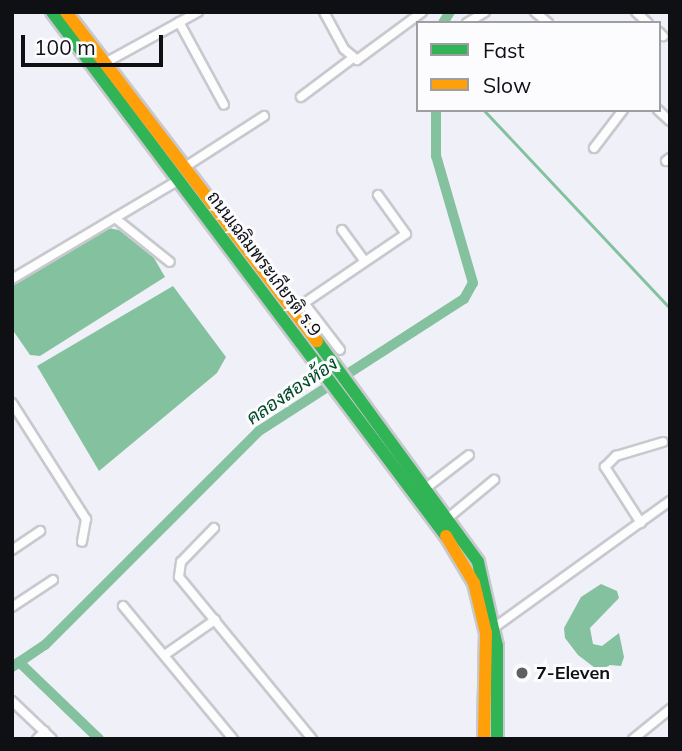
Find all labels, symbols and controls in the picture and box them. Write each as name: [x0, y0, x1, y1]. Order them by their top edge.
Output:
scale bar: [24, 21, 166, 65]
legend: [416, 21, 661, 112]
text: 100 m: [34, 34, 96, 60]
text: Fast: [483, 37, 525, 63]
text: Slow: [483, 72, 531, 98]
street label: ถนนเฉลิมพระเกียรติ ร.9: [202, 187, 326, 341]
water label: คลองสองห้อง: [242, 352, 342, 430]
place label: 7-Eleven: [536, 662, 610, 684]
marker: 7-Eleven: [514, 665, 530, 681]

